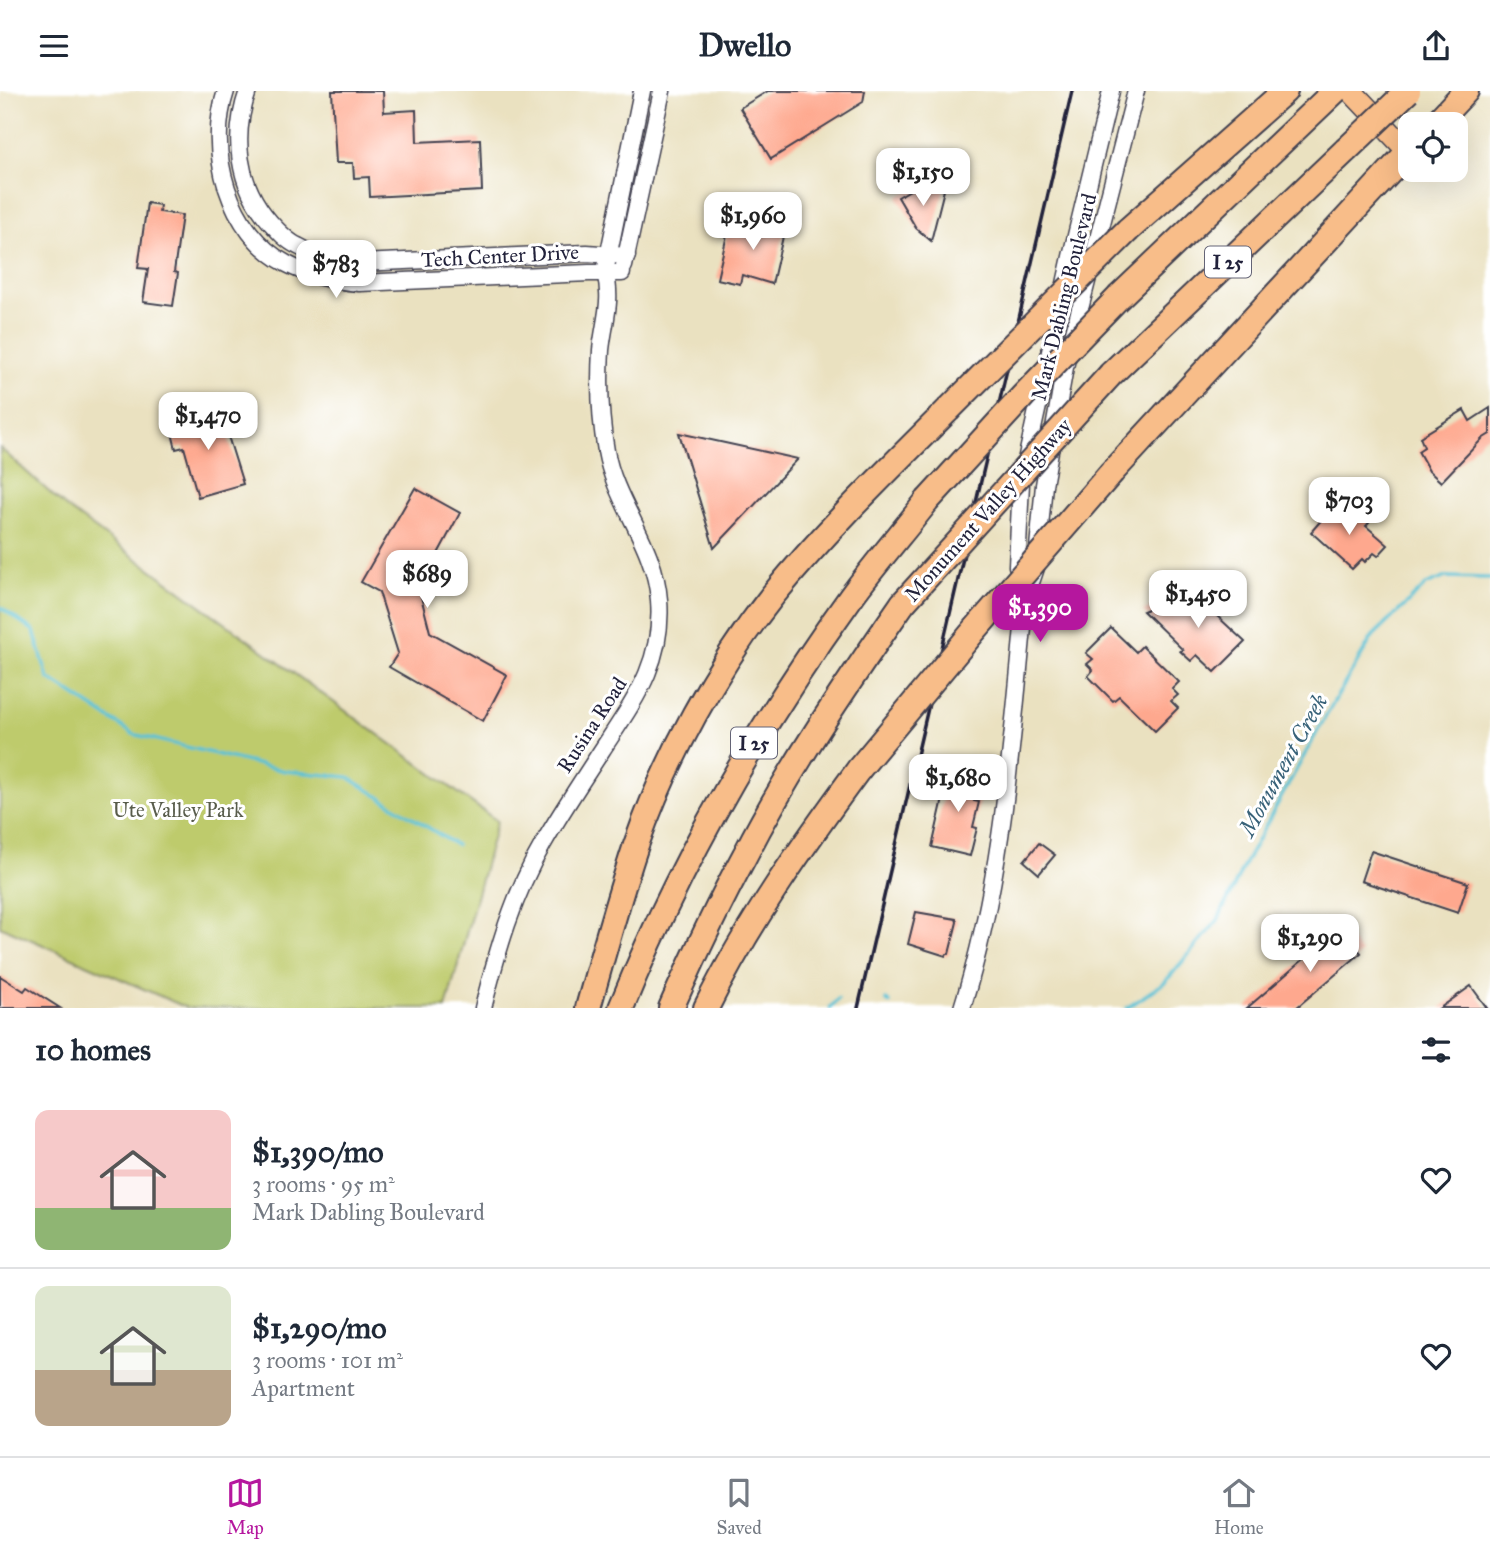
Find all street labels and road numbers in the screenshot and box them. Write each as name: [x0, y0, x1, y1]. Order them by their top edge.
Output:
street label: Mark Dabling Boulevard: [1026, 190, 1102, 403]
street label: Tech Center Drive: [420, 239, 580, 273]
road number: I 25: [1205, 246, 1251, 277]
street label: Monument Valley Highway: [899, 412, 1078, 607]
street label: Rusina Road: [551, 672, 633, 778]
road number: I 25: [731, 727, 777, 758]

